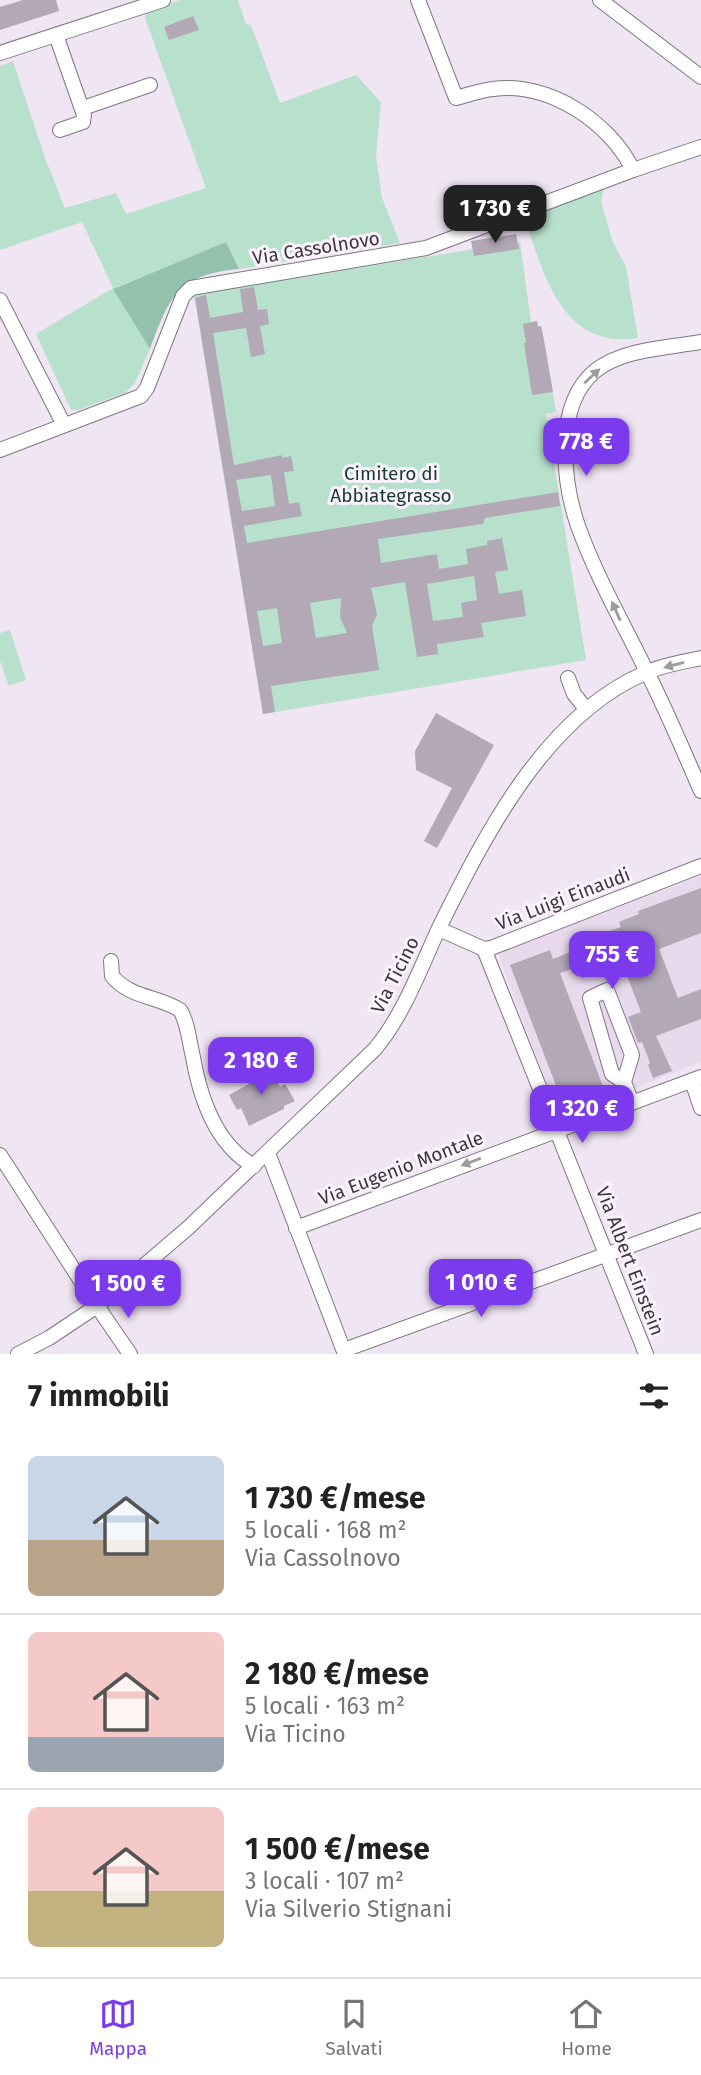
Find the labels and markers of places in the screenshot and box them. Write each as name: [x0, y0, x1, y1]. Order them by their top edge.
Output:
pin: 1 730 €: [430, 186, 560, 245]
pin: 778 €: [537, 419, 635, 478]
pin: 755 €: [563, 932, 661, 991]
pin: 2 180 €: [196, 1038, 326, 1097]
pin: 1 320 €: [517, 1086, 647, 1145]
pin: 1 500 €: [63, 1260, 193, 1320]
pin: 1 010 €: [416, 1260, 546, 1319]

